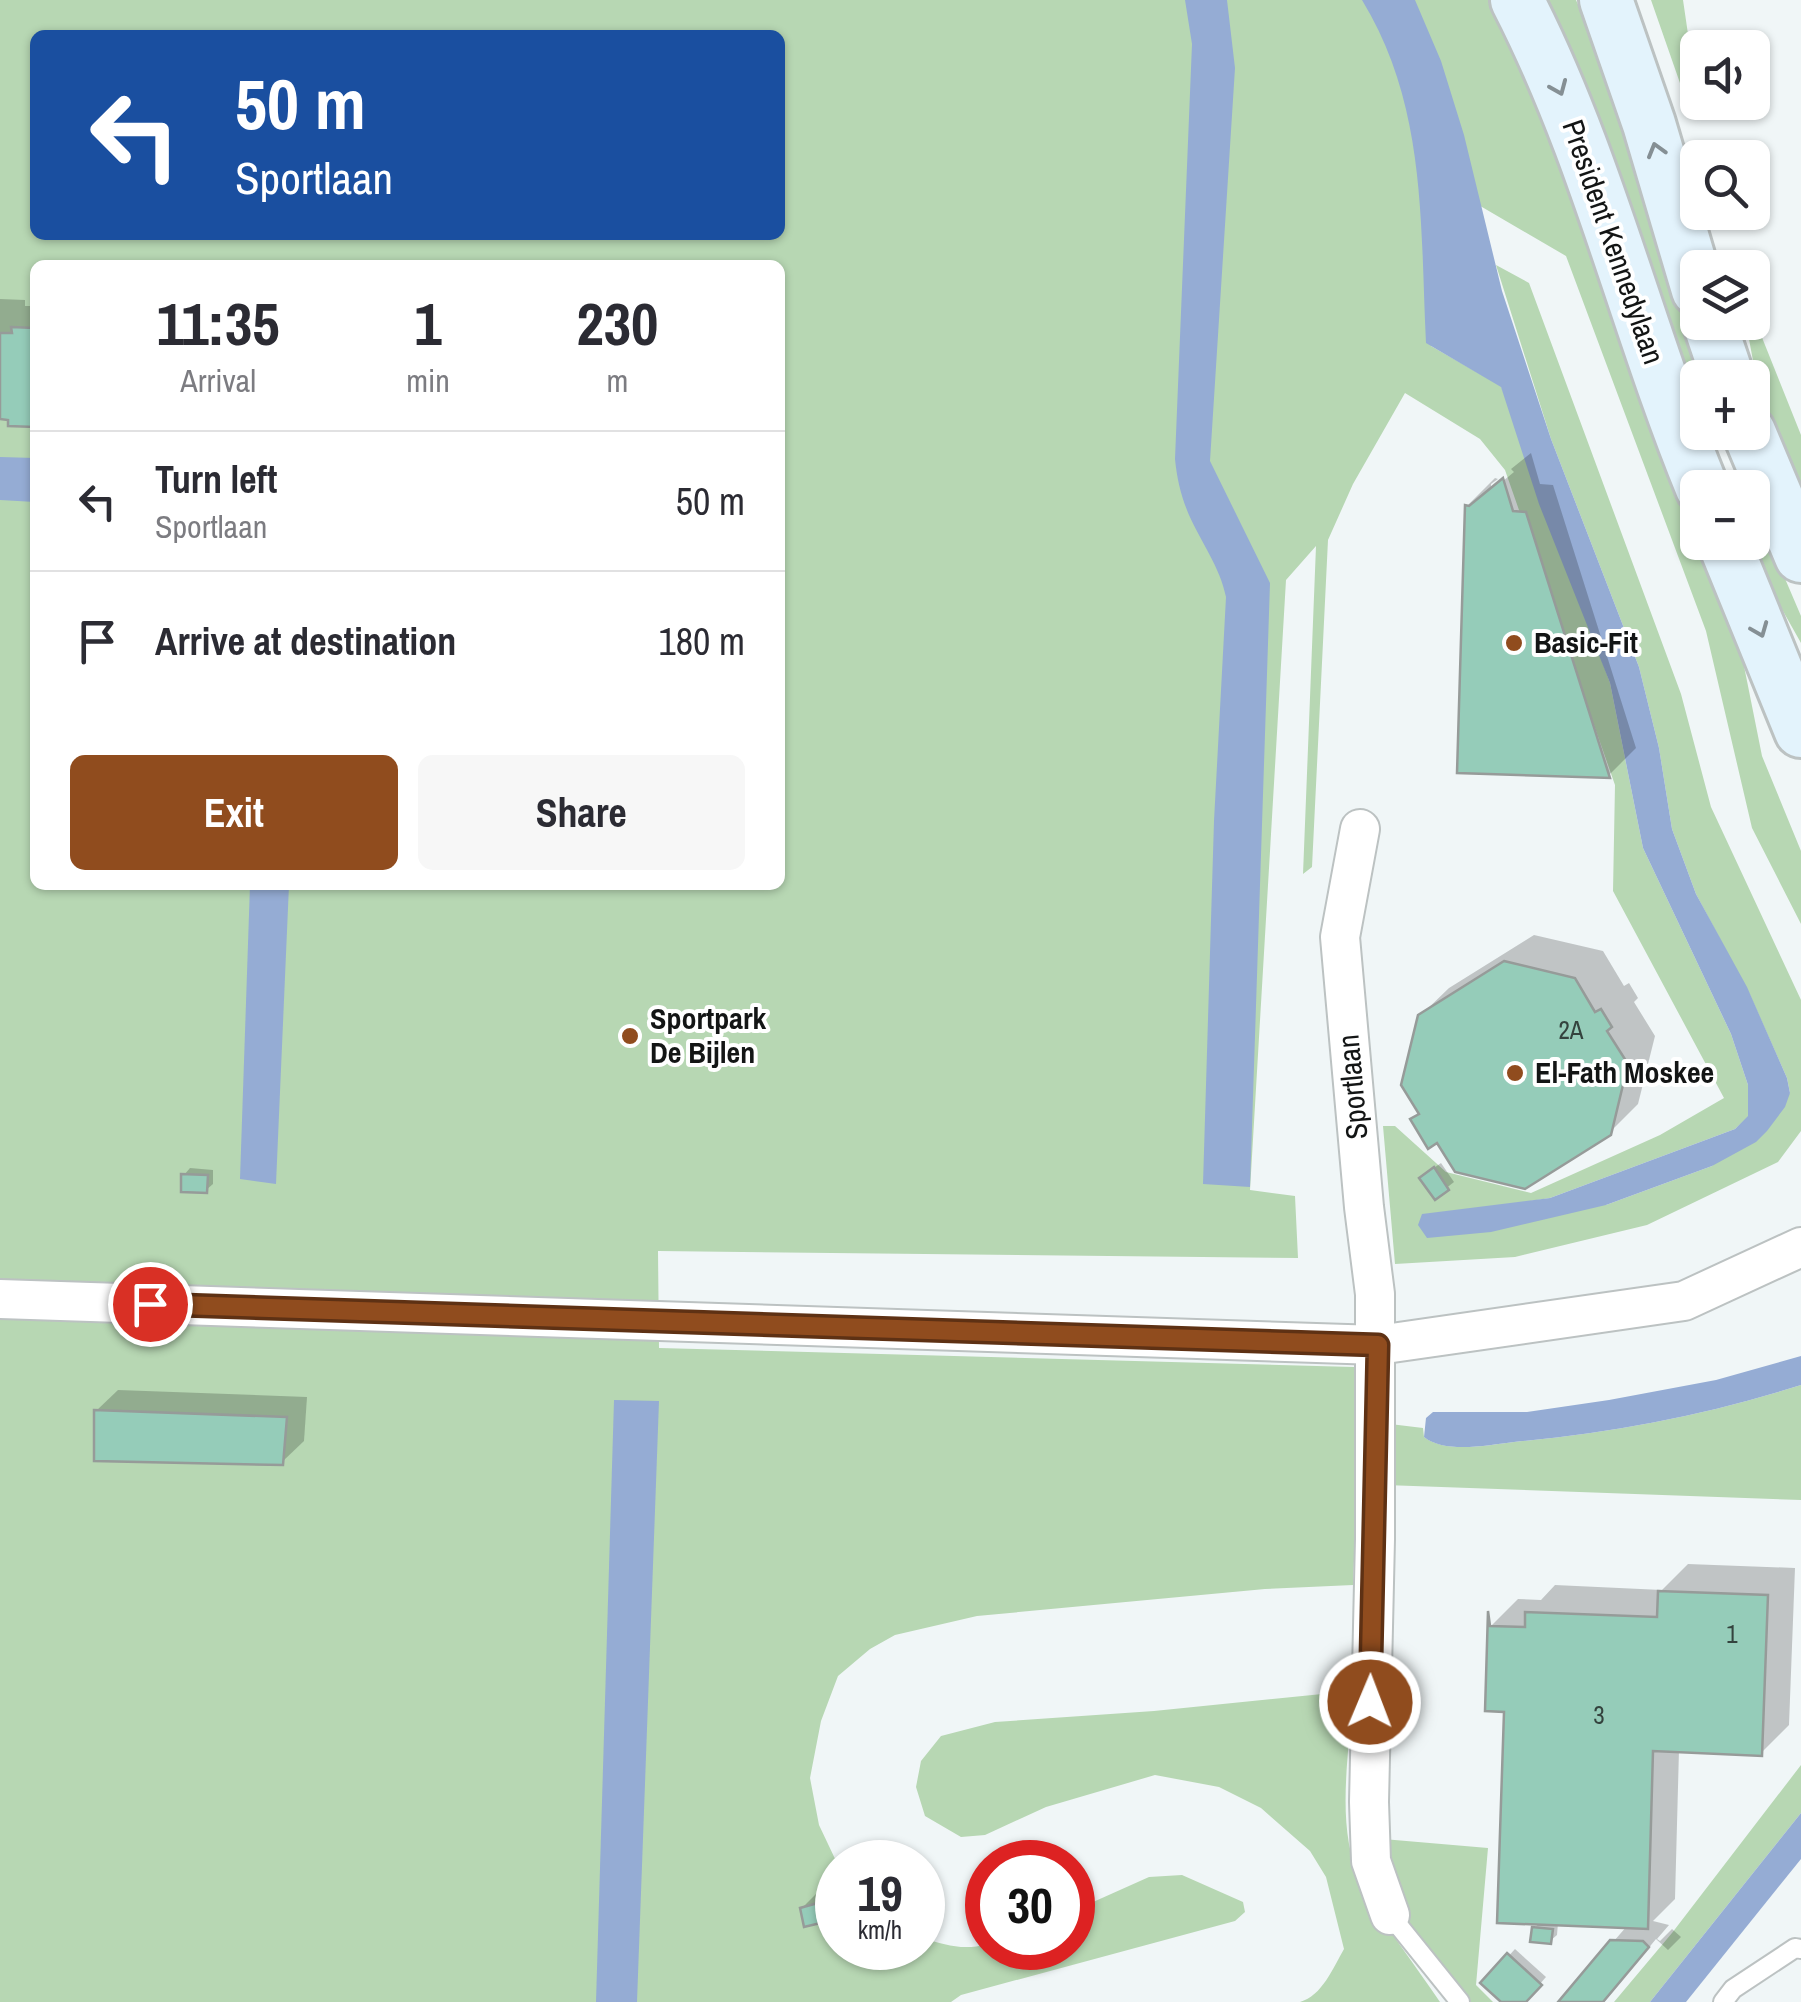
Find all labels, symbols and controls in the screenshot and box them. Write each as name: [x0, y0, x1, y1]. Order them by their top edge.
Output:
map controls: [1680, 30, 1770, 560]
button: sound: [1680, 30, 1770, 120]
text: 50 m: [235, 57, 366, 151]
icon: left: [70, 70, 200, 200]
one-way arrow: [1547, 78, 1567, 96]
street label: President Kennedylaan: [1553, 114, 1674, 369]
button: search: [1680, 140, 1770, 230]
one-way arrow: [1647, 142, 1668, 159]
text: Sportlaan: [235, 147, 393, 208]
button: layers: [1680, 250, 1770, 340]
text: 11:35: [157, 283, 280, 364]
text: 1: [414, 283, 442, 364]
text: 230: [576, 283, 658, 364]
text: Arrival: [180, 359, 256, 402]
text: min: [406, 359, 450, 402]
text: m: [606, 359, 628, 402]
button: +: [1680, 360, 1770, 450]
text: Turn left: [155, 454, 277, 505]
button: −: [1680, 470, 1770, 560]
icon: left: [70, 474, 125, 529]
text: 50 m: [676, 476, 745, 527]
text: Sportlaan: [155, 505, 267, 548]
icon: arrive: [70, 614, 125, 669]
text: Arrive at destination: [155, 616, 456, 667]
text: 180 m: [658, 616, 745, 667]
one-way arrow: [1748, 620, 1768, 638]
place label: Basic-Fit: [1534, 622, 1638, 662]
marker: Basic-Fit: [1503, 632, 1525, 654]
button: Exit: [70, 755, 398, 870]
button: Share: [418, 755, 745, 870]
place label: Sportpark De Bijlen: [650, 998, 767, 1072]
house number: 2A: [1558, 1013, 1584, 1047]
marker: Sportpark De Bijlen: [619, 1025, 641, 1047]
street label: Sportlaan: [1327, 1033, 1377, 1141]
place label: El-Fath Moskee: [1535, 1052, 1714, 1092]
marker: El-Fath Moskee: [1504, 1062, 1526, 1084]
pin: [108, 1262, 193, 1347]
icon: arrive: [123, 1277, 178, 1332]
house number: 1: [1726, 1617, 1738, 1651]
position arrow: [1318, 1650, 1422, 1754]
house number: 3: [1593, 1698, 1605, 1732]
speed limit sign: 30: [965, 1840, 1095, 1970]
text: 19: [857, 1859, 903, 1927]
text: km/h: [858, 1913, 902, 1947]

